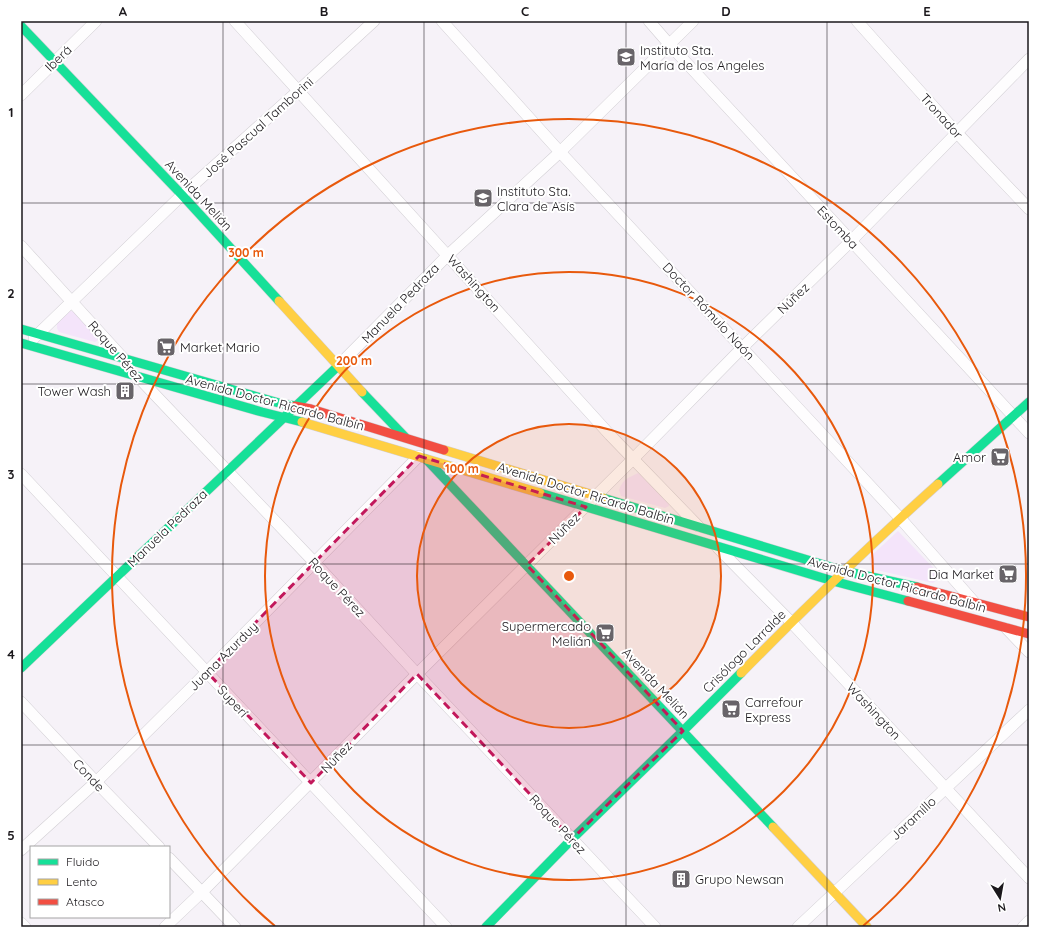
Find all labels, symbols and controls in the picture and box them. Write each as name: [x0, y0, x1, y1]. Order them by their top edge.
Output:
text: A: [119, 3, 128, 19]
text: B: [320, 3, 328, 19]
text: C: [521, 3, 529, 19]
text: D: [721, 3, 731, 19]
text: E: [923, 3, 931, 19]
street label: Iberá: [41, 41, 75, 75]
place label: Instituto Sta. María de los Angeles: [640, 42, 764, 73]
school or university icon: Instituto Sta. María de los Angeles: [615, 46, 637, 68]
street label: José Pascual Tamborini: [200, 73, 316, 181]
street label: Tronador: [917, 90, 967, 142]
text: 1: [8, 104, 14, 120]
street label: Avenida Melián: [162, 156, 236, 234]
place label: Instituto Sta. Clara de Asís: [497, 183, 575, 214]
school or university icon: Instituto Sta. Clara de Asís: [472, 187, 494, 209]
street label: Estomba: [814, 202, 862, 252]
text: 300 m: [228, 245, 264, 260]
street label: Washington: [444, 251, 504, 315]
street label: Doctor Rómulo Naón: [660, 259, 758, 363]
street label: Manuela Pedraza: [358, 260, 442, 346]
street label: Núñez: [774, 279, 812, 317]
text: 2: [7, 285, 15, 301]
street label: Roque Pérez: [85, 317, 147, 385]
supermarket icon: Market Mario: [155, 336, 177, 358]
place label: Market Mario: [180, 339, 260, 355]
text: 200 m: [336, 353, 372, 368]
street label: Avenida Doctor Ricardo Balbín: [184, 370, 366, 434]
building icon: Tower Wash: [114, 380, 136, 402]
place label: Tower Wash: [37, 383, 111, 399]
supermarket icon: Amor: [989, 446, 1011, 468]
place label: Amor: [953, 449, 986, 465]
street label: Avenida Doctor Ricardo Balbín: [496, 458, 676, 528]
text: 100 m: [445, 461, 479, 476]
text: 3: [8, 466, 15, 482]
street label: Manuela Pedraza: [124, 486, 210, 570]
street label: Núñez: [545, 509, 583, 547]
street label: Avenida Doctor Ricardo Balbín: [806, 552, 988, 616]
street label: Roque Pérez: [305, 554, 369, 620]
supermarket icon: Dia Market: [997, 563, 1019, 585]
place label: Dia Market: [928, 566, 994, 582]
centre of rings: [562, 569, 576, 583]
street label: Crisólogo Larralde: [699, 606, 789, 696]
street label: Juana Azurduy: [185, 618, 261, 694]
place label: Supermercado Melián: [502, 618, 591, 649]
supermarket icon: Supermercado Melián: [594, 622, 616, 644]
street label: Avenida Melián: [619, 644, 693, 722]
text: 4: [7, 646, 15, 662]
street label: Washington: [844, 679, 904, 743]
street label: Superí: [214, 682, 252, 720]
place label: Carrefour Express: [745, 694, 803, 725]
supermarket icon: Carrefour Express: [720, 698, 742, 720]
street label: Núñez: [317, 738, 355, 776]
street label: Conde: [70, 755, 108, 795]
street label: Roque Pérez: [526, 791, 590, 857]
street label: Jaramillo: [887, 793, 939, 843]
text: 5: [7, 827, 15, 843]
legend: [30, 846, 170, 918]
text: Fluido: [66, 854, 99, 869]
building icon: Grupo Newsan: [670, 868, 692, 890]
place label: Grupo Newsan: [695, 871, 784, 887]
text: Lento: [66, 874, 97, 889]
north arrow: [980, 878, 1020, 918]
text: Atasco: [66, 894, 104, 909]
text: N: [997, 900, 1007, 915]

